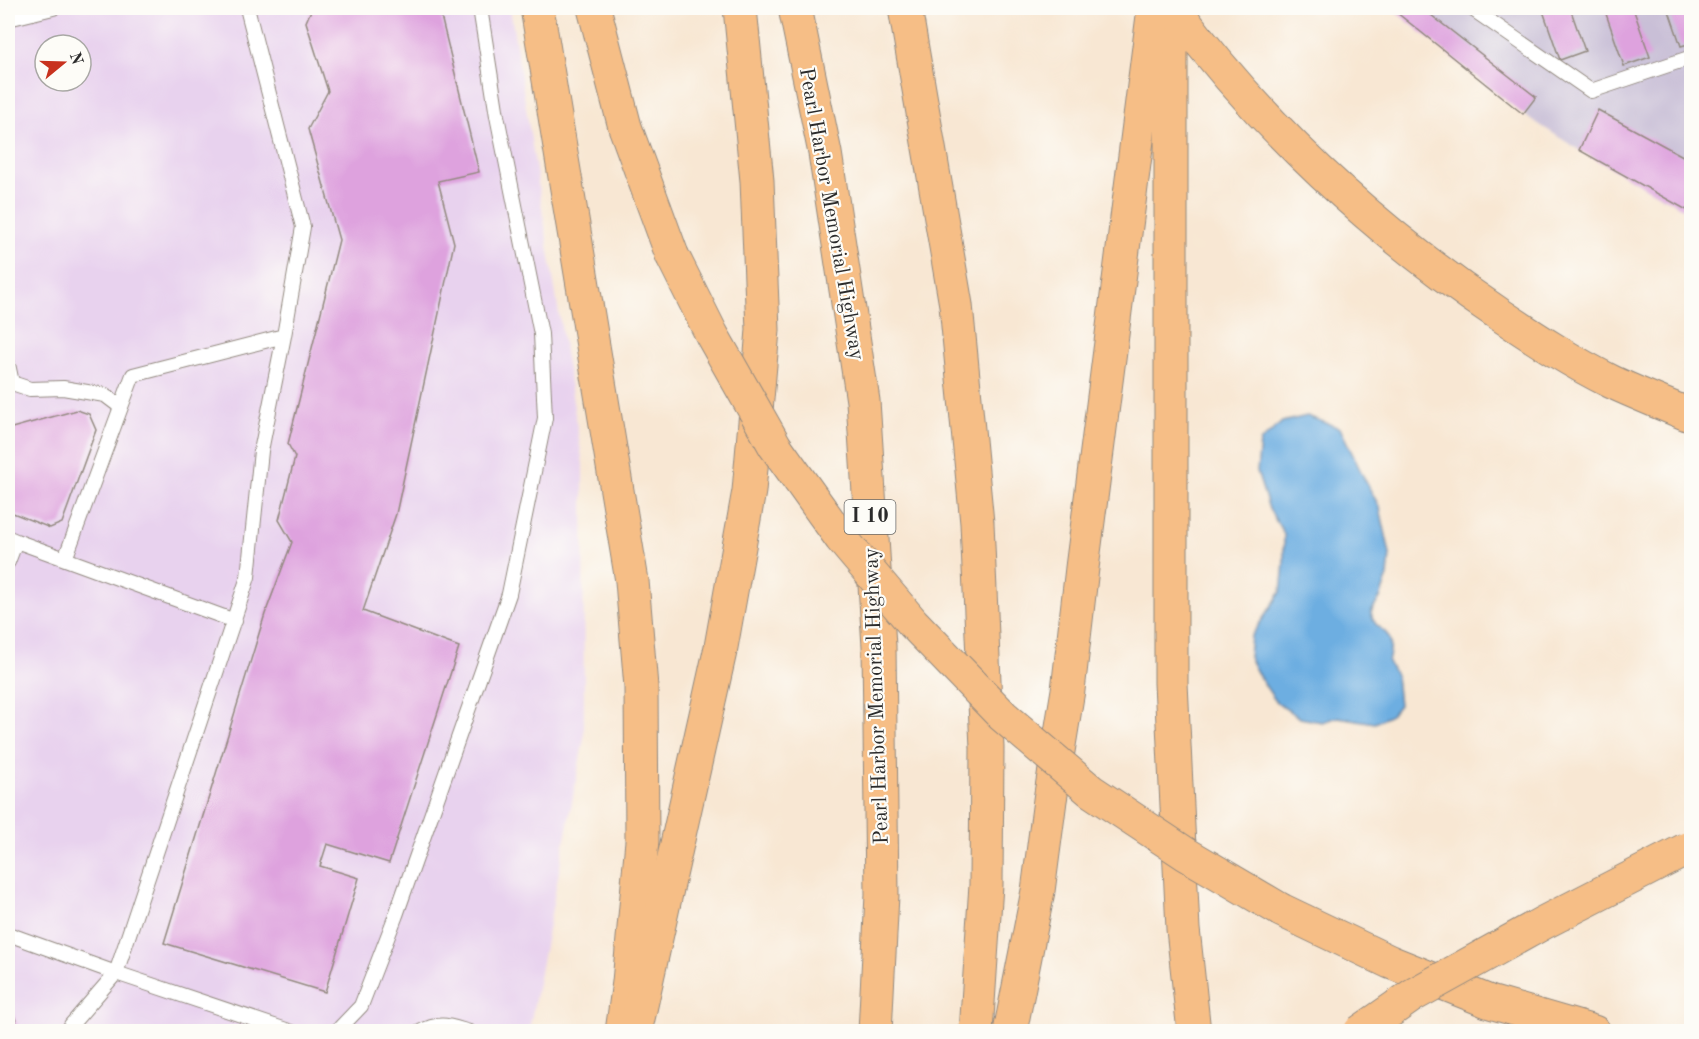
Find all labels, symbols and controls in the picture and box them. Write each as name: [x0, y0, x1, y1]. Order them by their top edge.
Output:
north arrow: [33, 33, 93, 93]
text: N: [66, 50, 85, 68]
street label: Pearl Harbor Memorial Highway: [795, 66, 867, 362]
road number: I 10: [844, 500, 896, 534]
street label: Pearl Harbor Memorial Highway: [861, 547, 893, 845]

